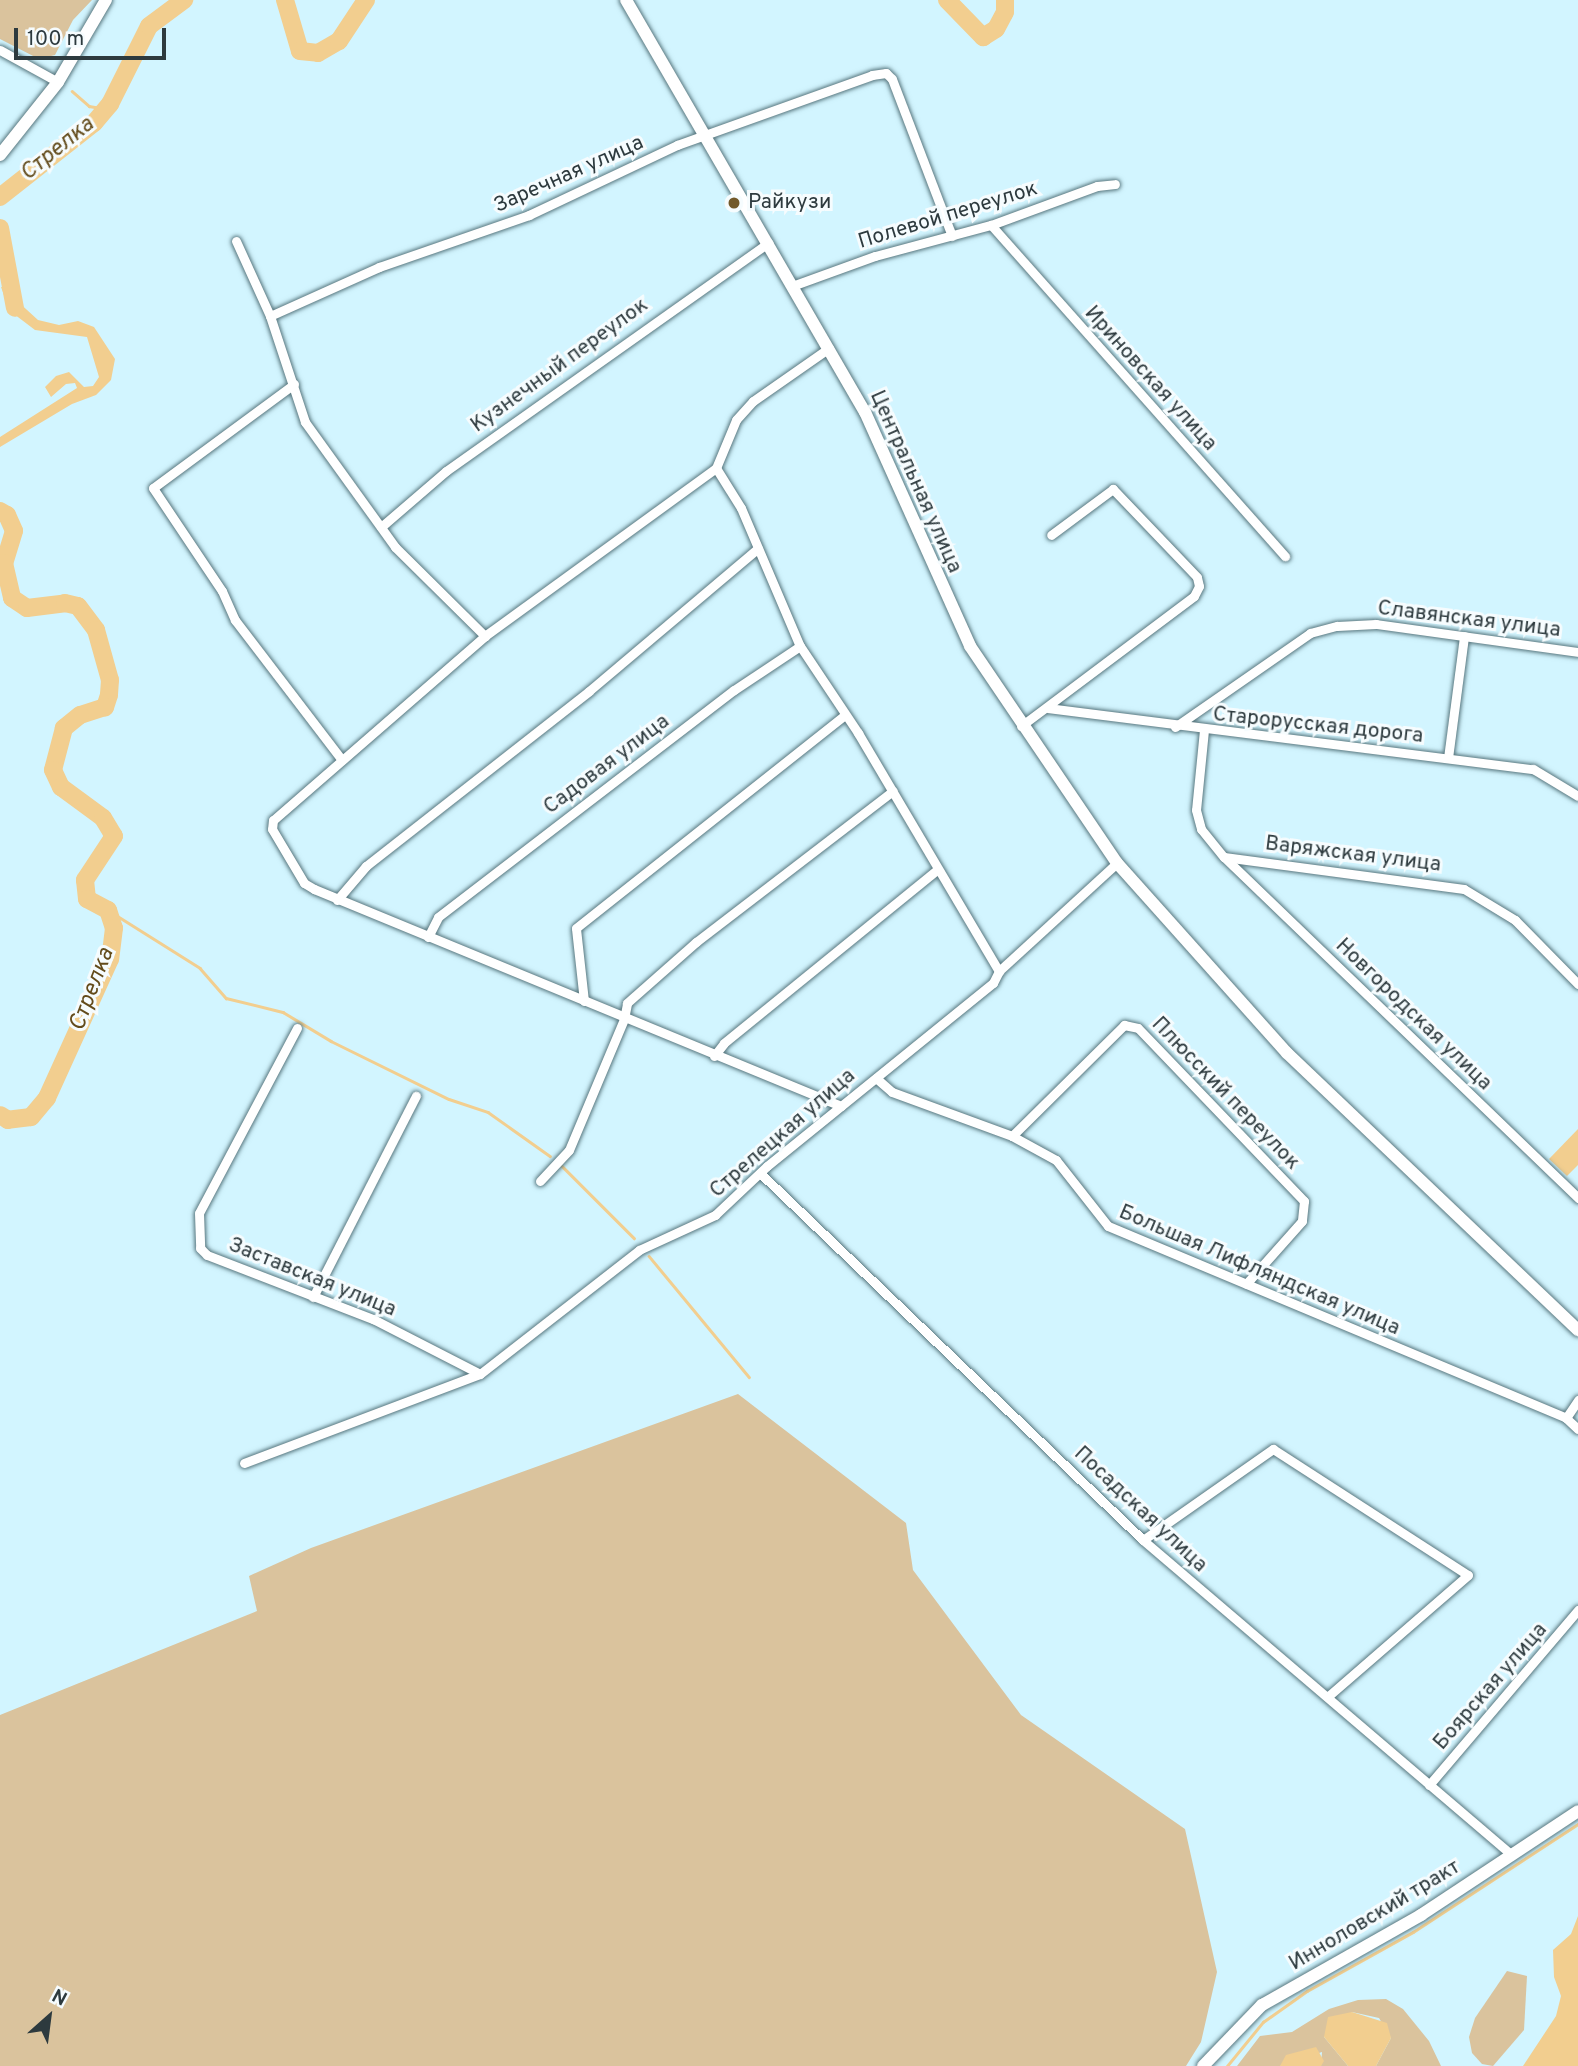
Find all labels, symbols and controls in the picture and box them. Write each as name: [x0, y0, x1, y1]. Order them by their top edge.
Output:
scale bar: [18, 14, 170, 58]
text: 100 m: [27, 26, 84, 53]
water label: Стрелка: [16, 112, 100, 188]
street label: Заречная улица: [490, 131, 648, 219]
street label: Полевой переулок: [855, 177, 1041, 255]
place label: Райкузи: [748, 190, 831, 216]
marker: Райкузи: [726, 195, 742, 211]
street label: Кузнечный переулок: [467, 293, 653, 439]
street label: Ириновская улица: [1078, 301, 1222, 457]
street label: Центральная улица: [863, 387, 967, 577]
street label: Славянская улица: [1376, 596, 1562, 644]
street label: Старорусская дорога: [1212, 702, 1424, 750]
street label: Садовая улица: [539, 710, 675, 820]
street label: Варяжская улица: [1264, 832, 1442, 878]
street label: Новгородская улица: [1330, 934, 1496, 1096]
water label: Стрелка: [65, 944, 121, 1036]
street label: Плюсский переулок: [1146, 1012, 1304, 1176]
street label: Стрелецкая улица: [705, 1064, 861, 1204]
street label: Большая Лифляндская улица: [1115, 1200, 1403, 1342]
street label: Заставская улица: [224, 1233, 400, 1323]
street label: Посадская улица: [1068, 1442, 1212, 1578]
street label: Боярская улица: [1429, 1618, 1553, 1756]
street label: Инноловский тракт: [1285, 1855, 1465, 1977]
north arrow: [14, 1982, 84, 2052]
text: N: [47, 1985, 71, 2012]

